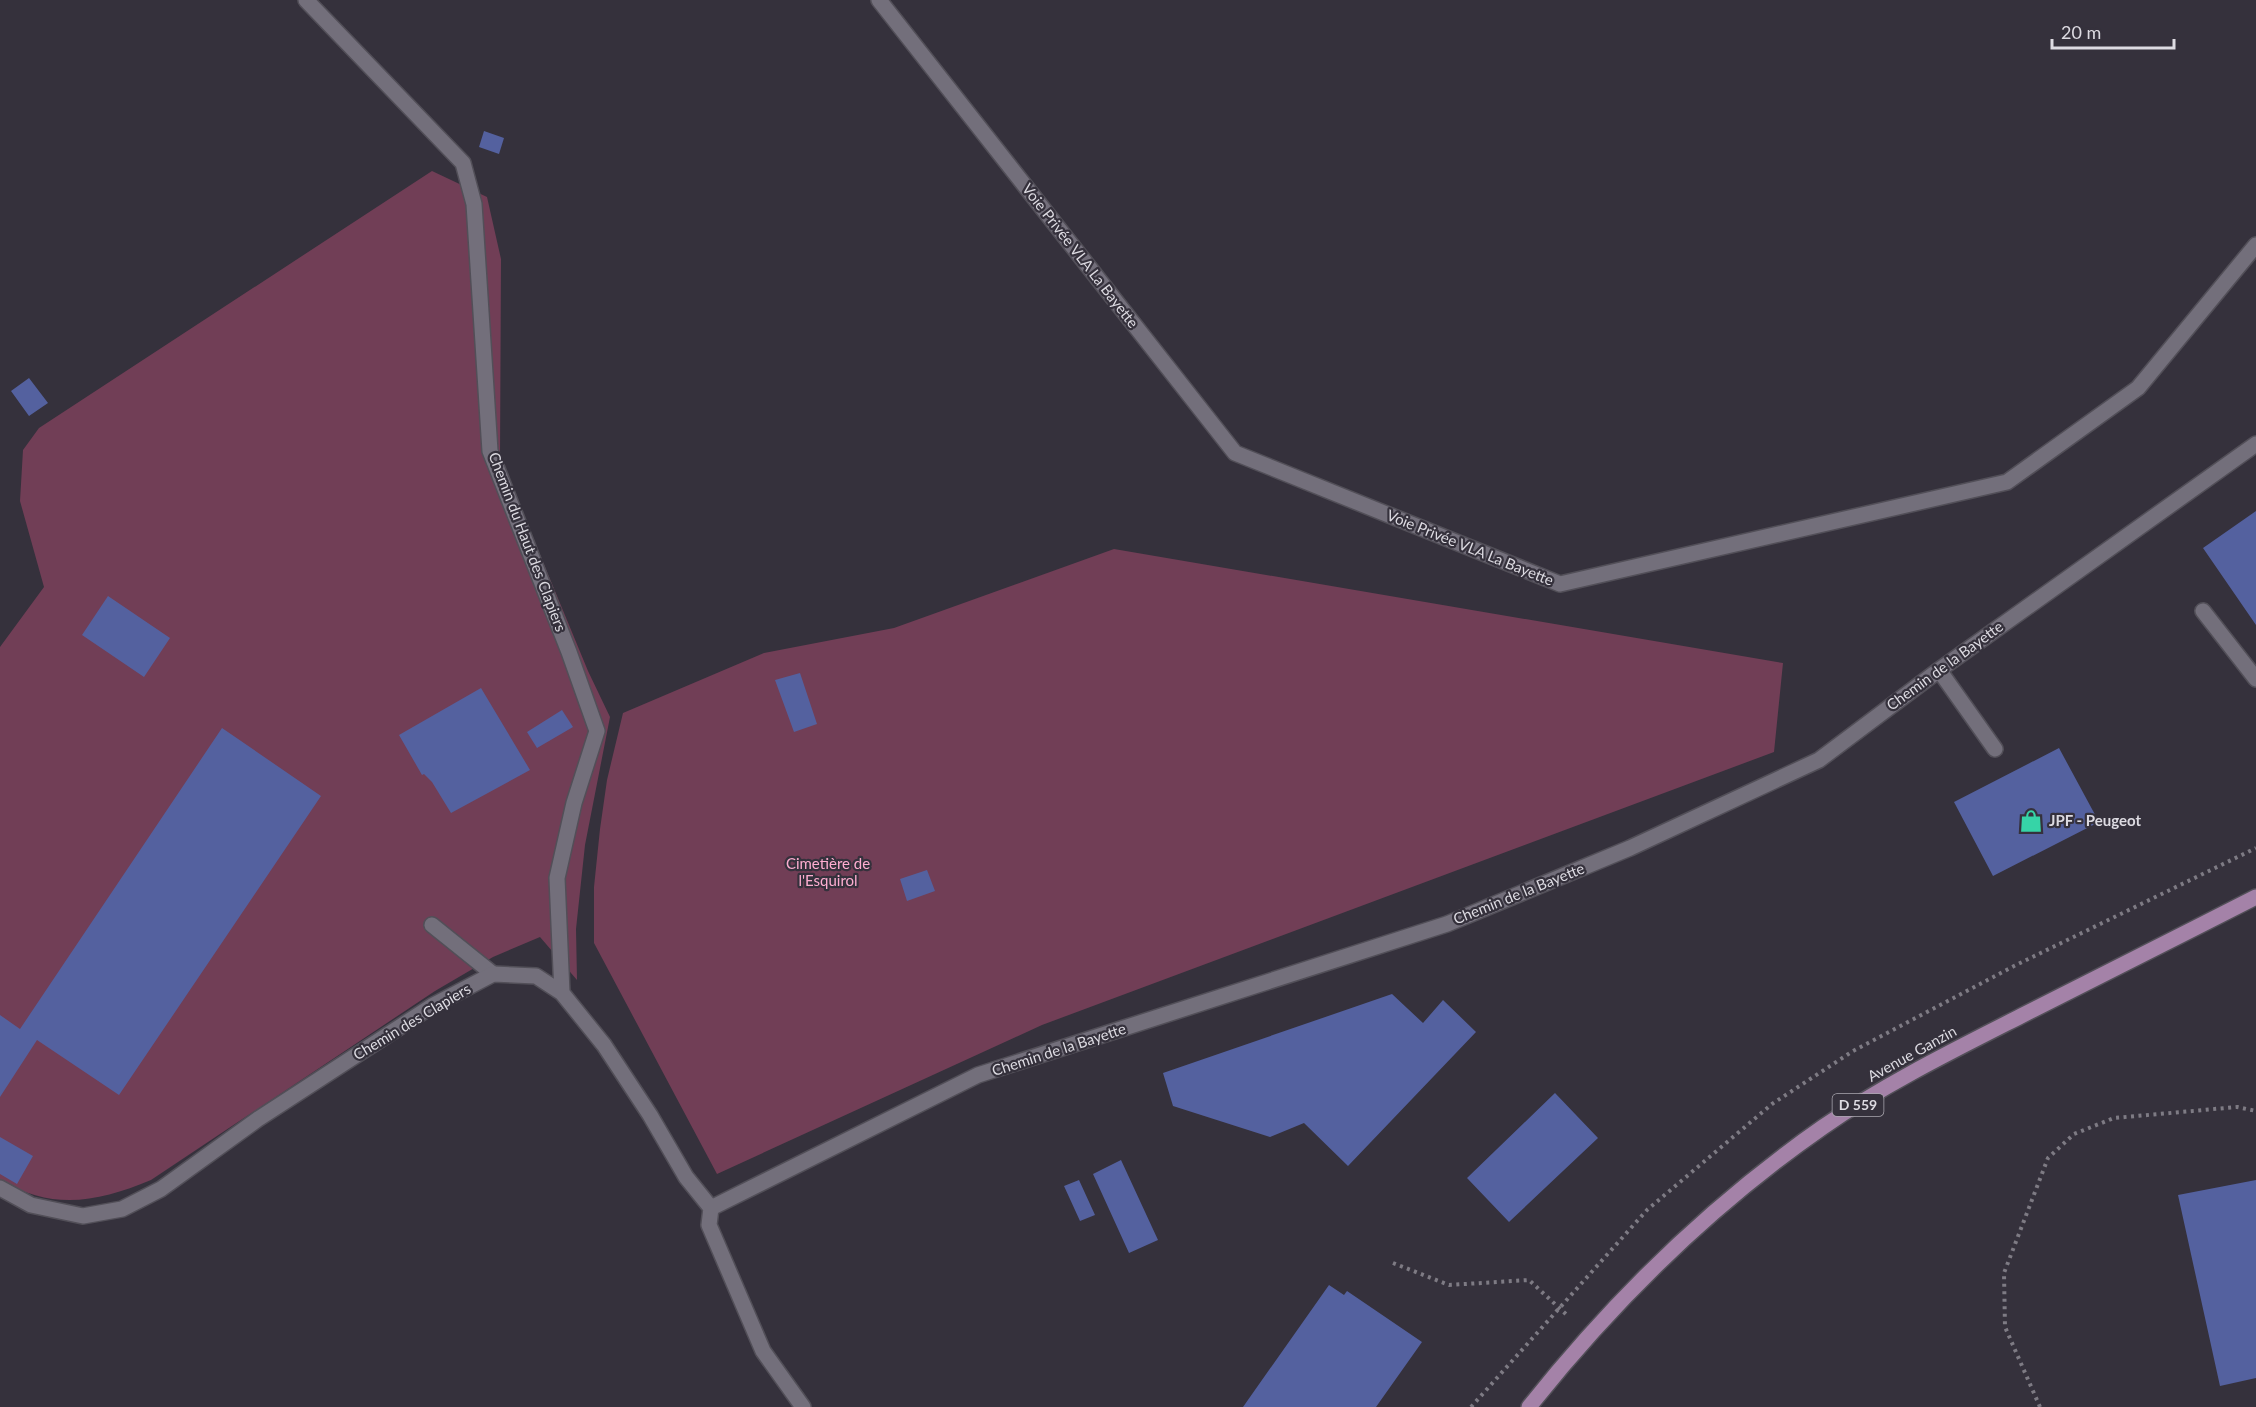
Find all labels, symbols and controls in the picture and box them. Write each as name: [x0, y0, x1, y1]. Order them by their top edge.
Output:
scale bar: [2052, 12, 2174, 50]
text: 20 m: [2061, 21, 2101, 43]
street label: Voie Privée VLA La Bayette: [1019, 180, 1143, 331]
street label: Chemin du Haut des Clapiers: [485, 449, 571, 634]
street label: Voie Privée VLA La Bayette: [1384, 505, 1556, 589]
street label: Chemin de la Bayette: [1883, 617, 2006, 714]
shop icon: JPF - Peugeot: [2018, 808, 2044, 834]
place label: JPF - Peugeot: [2049, 811, 2141, 829]
park label: Cimetière de l'Esquirol: [786, 854, 870, 889]
street label: Chemin de la Bayette: [1450, 859, 1587, 928]
street label: Chemin des Clapiers: [349, 979, 474, 1063]
street label: Chemin de la Bayette: [989, 1019, 1128, 1079]
street label: Avenue Ganzin: [1864, 1021, 1959, 1085]
road number: D 559: [1832, 1094, 1884, 1116]

